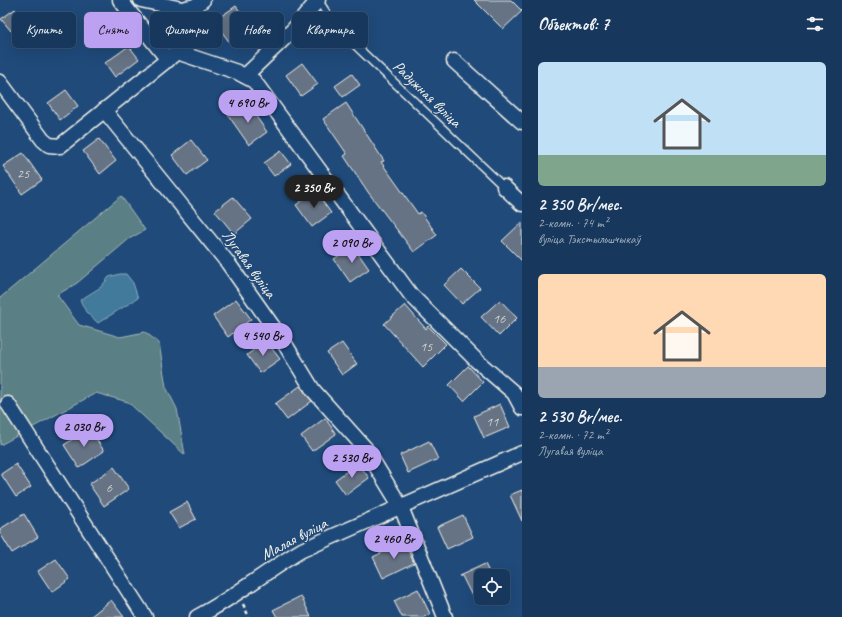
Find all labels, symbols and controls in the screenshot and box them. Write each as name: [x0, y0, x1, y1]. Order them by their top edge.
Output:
chip: Купить: [12, 12, 76, 48]
chip: Снять: [84, 12, 142, 48]
chip: Фильтры: [150, 12, 222, 48]
chip: Новое: [230, 12, 284, 48]
chip: Квартира: [292, 12, 368, 48]
icon: filters: [804, 13, 826, 35]
text: Объектов: 7: [538, 14, 609, 35]
street label: Радужная вуліца: [389, 56, 466, 132]
icon: home: [646, 88, 718, 160]
pin: 4 690 Br: [207, 90, 289, 124]
text: 4 690 Br: [227, 95, 269, 111]
house number: 25: [17, 165, 30, 182]
pin: 2 350 Br: [273, 175, 355, 209]
text: 2 350 Br: [294, 180, 334, 196]
text: 2 350 Br/мес.: [538, 194, 622, 215]
text: 2-комн. · 74 m²: [538, 215, 608, 231]
street label: Лугавая вуліца: [218, 226, 281, 303]
pin: 2 090 Br: [311, 230, 393, 264]
text: вуліца Тэкстыльшчыкаў: [538, 231, 640, 247]
text: 2 090 Br: [331, 235, 373, 251]
icon: home: [646, 300, 718, 372]
house number: 16: [493, 310, 506, 327]
pin: 4 540 Br: [222, 323, 304, 357]
text: 4 540 Br: [243, 328, 283, 344]
house number: 15: [420, 338, 433, 355]
text: 2 530 Br/мес.: [538, 406, 622, 427]
house number: 11: [486, 413, 499, 430]
pin: 2 030 Br: [43, 414, 125, 448]
text: 2 030 Br: [63, 419, 105, 435]
text: 2-комн. · 72 m²: [538, 427, 608, 443]
text: Лугавая вуліца: [538, 443, 603, 459]
pin: 2 530 Br: [311, 445, 393, 479]
text: 2 530 Br: [332, 450, 372, 466]
house number: 6: [106, 479, 113, 496]
street label: Малая вуліца: [257, 513, 331, 565]
pin: 2 460 Br: [353, 526, 435, 560]
text: 2 460 Br: [373, 531, 415, 547]
map controls: [474, 569, 510, 605]
button: locate: [474, 569, 510, 605]

